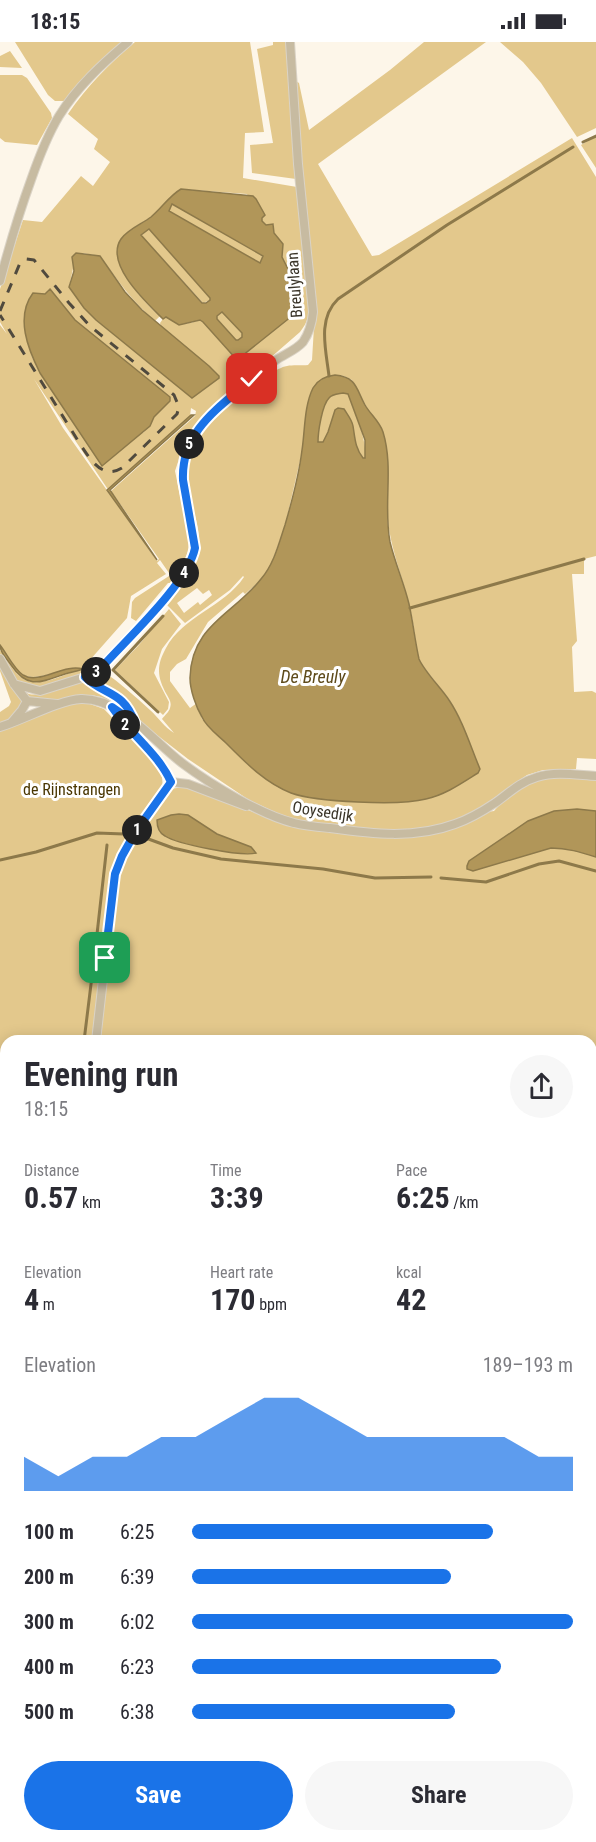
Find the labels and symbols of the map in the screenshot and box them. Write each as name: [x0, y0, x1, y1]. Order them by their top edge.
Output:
street label: Breulylaan: [283, 251, 306, 318]
pin: [226, 353, 277, 404]
pin: 5: [174, 429, 204, 459]
pin: 4: [169, 558, 199, 588]
pin: 3: [81, 657, 111, 687]
water label: De Breuly: [281, 666, 346, 687]
pin: 2: [110, 710, 140, 740]
park label: de Rijnstrangen: [23, 780, 121, 799]
street label: Ooysedijk: [291, 797, 356, 826]
pin: 1: [122, 815, 152, 845]
pin: [79, 932, 130, 983]

